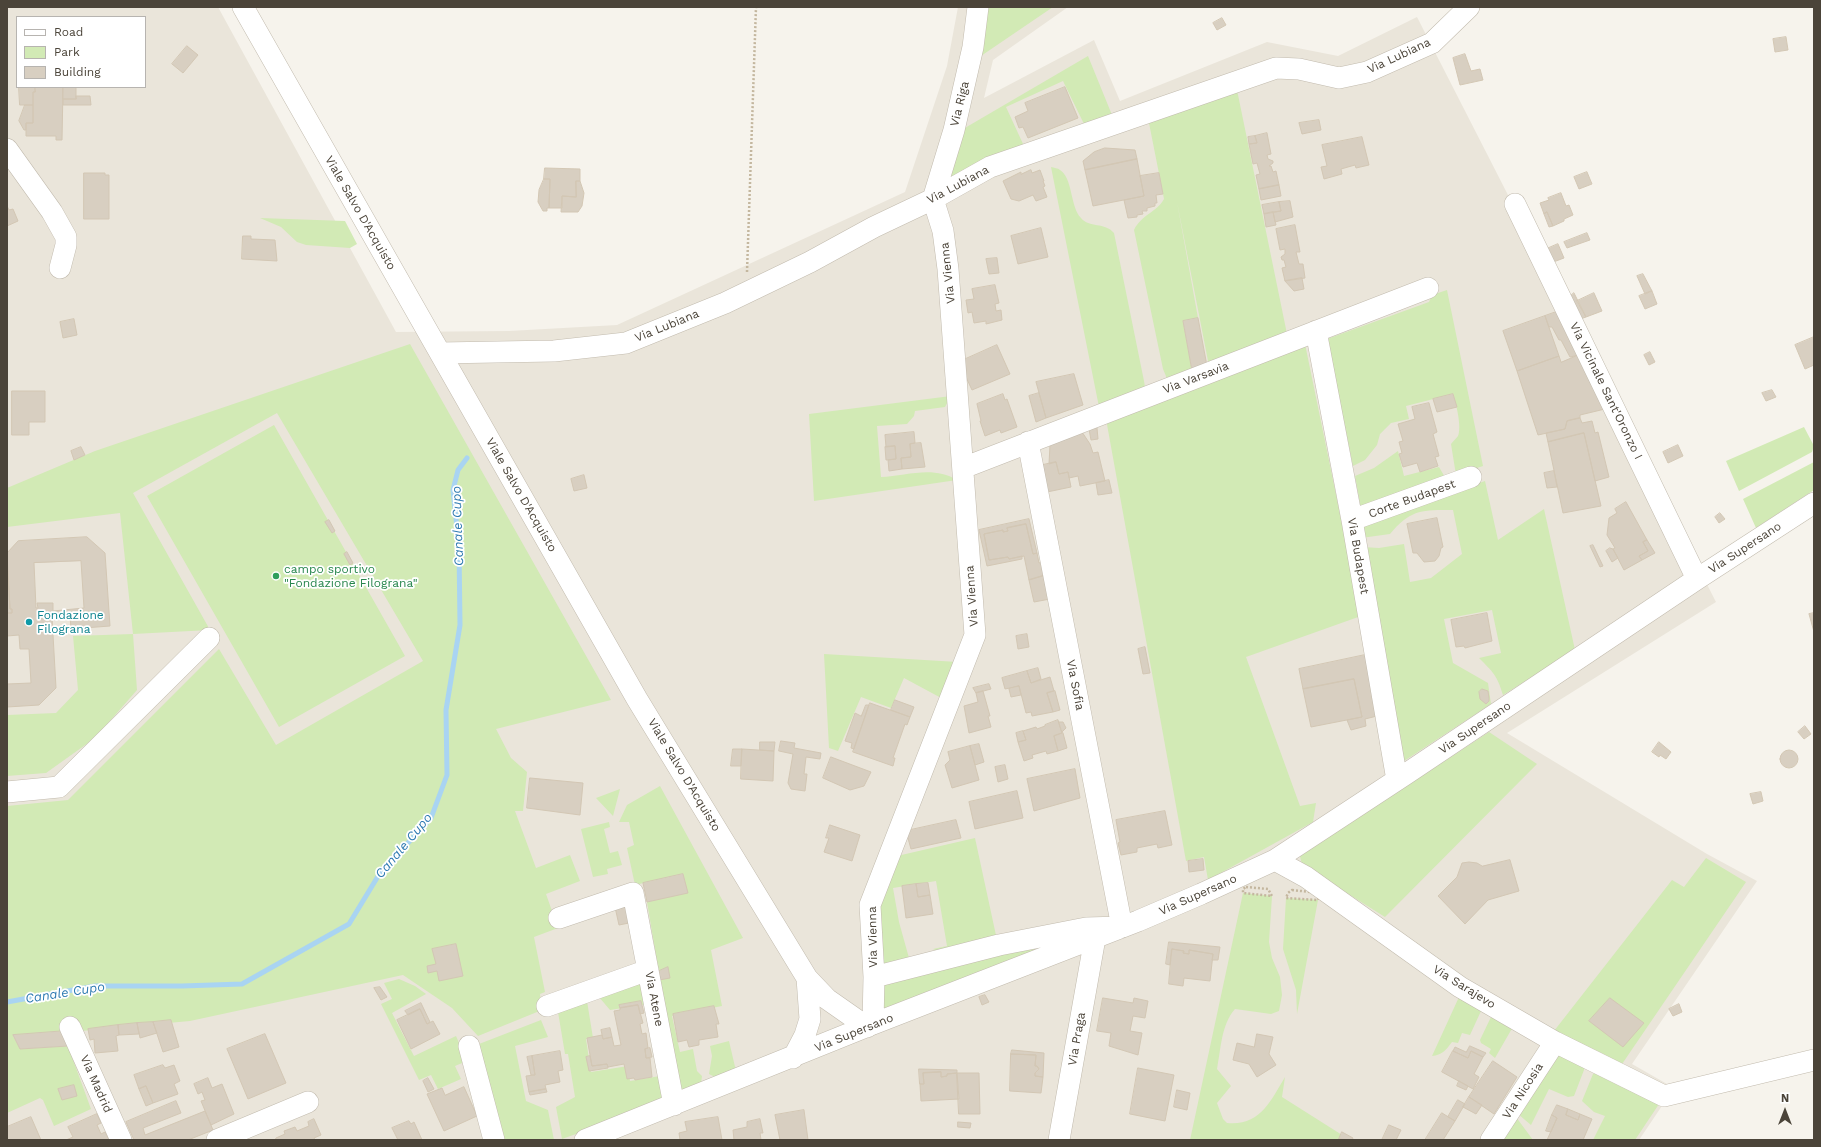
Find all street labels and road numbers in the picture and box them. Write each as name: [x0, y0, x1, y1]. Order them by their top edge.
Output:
street label: Via Lubiana: [1365, 35, 1433, 77]
street label: Via Riga: [947, 80, 973, 128]
street label: Viale Salvo D'Acquisto: [321, 153, 399, 273]
street label: Via Lubiana: [925, 163, 991, 207]
street label: Via Vienna: [938, 242, 958, 304]
street label: Via Lubiana: [633, 307, 701, 345]
street label: Via Vicinale Sant'Oronzo I: [1567, 320, 1645, 462]
street label: Via Varsavia: [1161, 359, 1231, 397]
street label: Viale Salvo D'Acquisto: [482, 435, 560, 555]
street label: Corte Budapest: [1367, 477, 1457, 521]
street label: Via Budapest: [1344, 517, 1372, 595]
street label: Via Supersano: [1706, 519, 1784, 577]
street label: Via Vienna: [963, 565, 981, 627]
street label: Via Sofia: [1063, 658, 1087, 712]
street label: Via Supersano: [1436, 699, 1514, 757]
street label: Viale Salvo D'Acquisto: [645, 716, 723, 834]
street label: Via Supersano: [1157, 871, 1239, 919]
street label: Via Vienna: [865, 906, 881, 968]
street label: Via Sarajevo: [1430, 962, 1498, 1012]
street label: Via Atene: [642, 970, 666, 1028]
street label: Via Supersano: [812, 1011, 896, 1055]
street label: Via Praga: [1065, 1011, 1089, 1067]
street label: Via Madrid: [77, 1053, 115, 1115]
street label: Via Nicosia: [1500, 1060, 1546, 1122]

